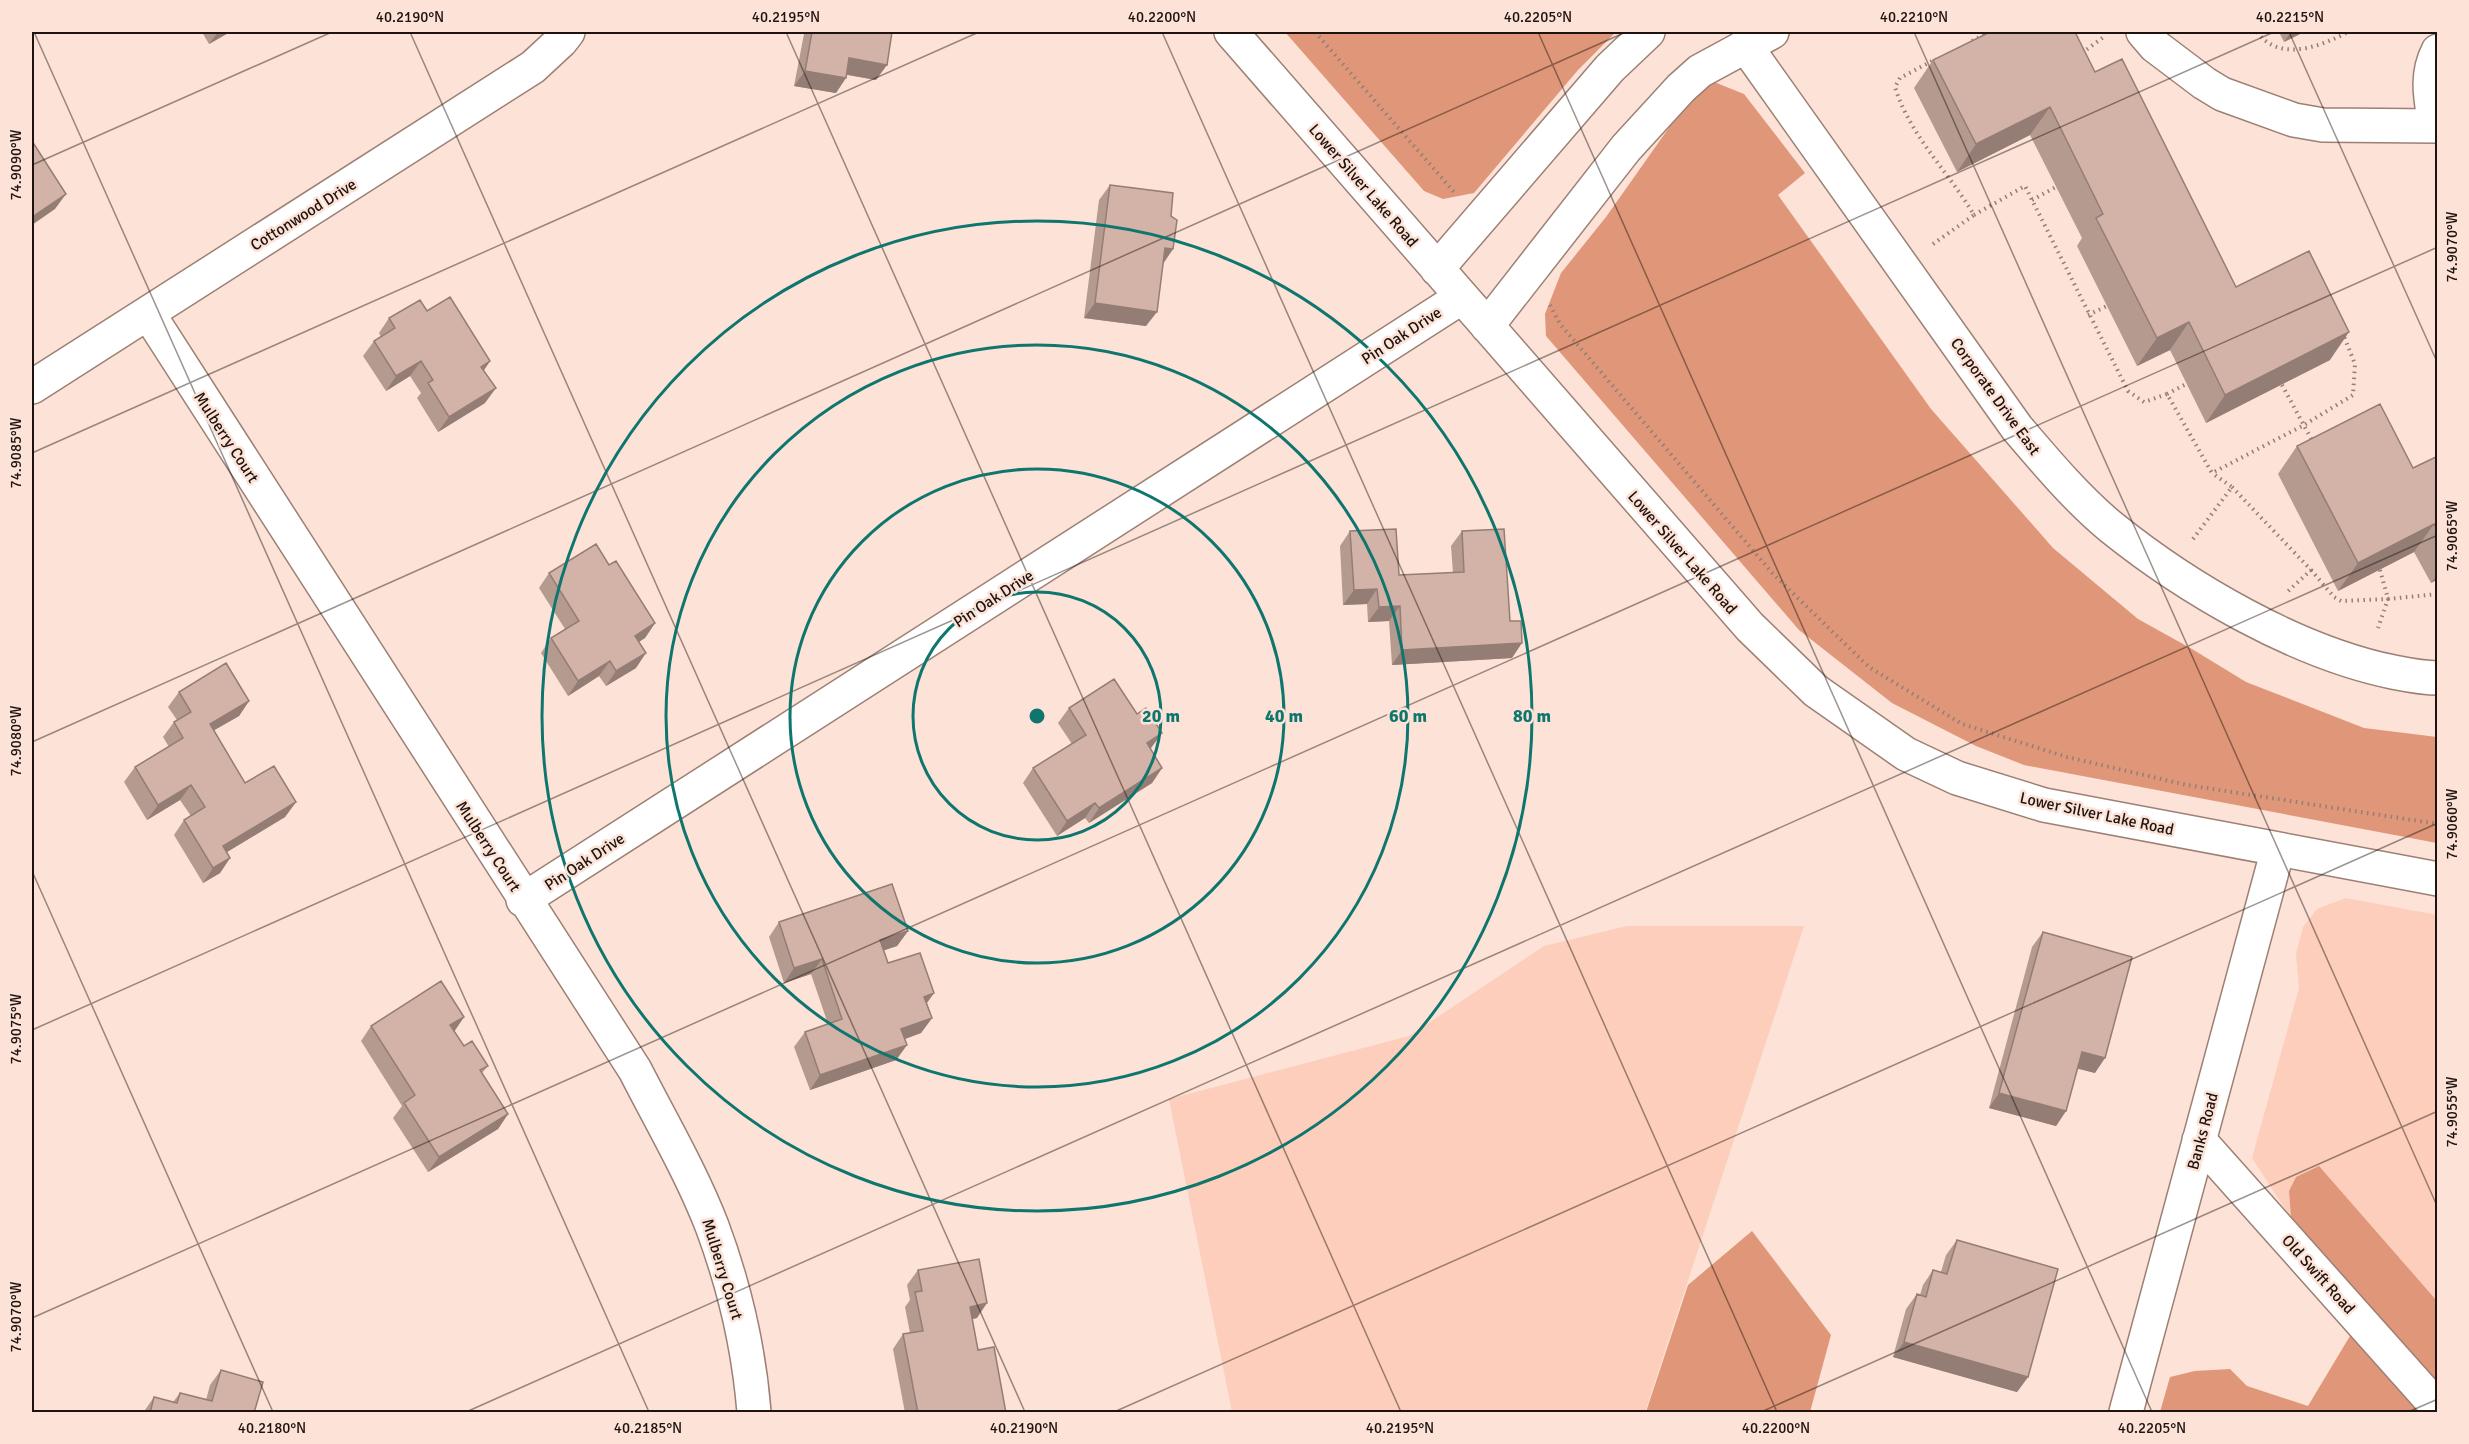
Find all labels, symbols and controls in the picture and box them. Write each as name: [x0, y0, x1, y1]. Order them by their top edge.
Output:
text: 40.2190°N: [376, 8, 444, 26]
text: 40.2195°N: [752, 8, 820, 26]
text: 40.2200°N: [1128, 8, 1196, 26]
text: 40.2205°N: [1504, 8, 1572, 26]
text: 40.2210°N: [1880, 8, 1948, 26]
text: 40.2215°N: [2256, 8, 2324, 26]
street label: Lower Silver Lake Road: [1304, 120, 1422, 251]
text: 74.9090°W: [7, 129, 25, 200]
street label: Cottonwood Drive: [247, 174, 360, 255]
text: 74.9070°W: [2443, 211, 2461, 282]
street label: Pin Oak Drive: [1358, 303, 1445, 369]
street label: Corporate Drive East: [1946, 334, 2045, 460]
street label: Mulberry Court: [189, 388, 263, 487]
text: 74.9085°W: [7, 417, 25, 488]
street label: Lower Silver Lake Road: [1623, 487, 1741, 618]
text: 74.9065°W: [2443, 500, 2461, 571]
street label: Pin Oak Drive: [950, 566, 1037, 632]
text: 74.9080°W: [7, 705, 25, 776]
text: 20 m: [1142, 705, 1180, 727]
text: 40 m: [1265, 705, 1303, 727]
text: 60 m: [1389, 705, 1427, 727]
text: 80 m: [1513, 705, 1551, 727]
centre of rings: [1027, 706, 1047, 726]
street label: Lower Silver Lake Road: [2018, 788, 2176, 840]
text: 74.9060°W: [2443, 788, 2461, 859]
street label: Mulberry Court: [451, 797, 525, 896]
street label: Pin Oak Drive: [541, 829, 628, 895]
text: 74.9075°W: [7, 993, 25, 1064]
text: 74.9055°W: [2443, 1076, 2461, 1147]
street label: Banks Road: [2183, 1090, 2223, 1172]
street label: Mulberry Court: [697, 1216, 747, 1323]
street label: Old Swift Road: [2277, 1231, 2359, 1319]
text: 74.9070°W: [7, 1281, 25, 1352]
text: 40.2180°N: [238, 1419, 306, 1437]
text: 40.2185°N: [614, 1419, 682, 1437]
text: 40.2190°N: [990, 1419, 1058, 1437]
text: 40.2195°N: [1366, 1419, 1434, 1437]
text: 40.2200°N: [1742, 1419, 1810, 1437]
text: 40.2205°N: [2118, 1419, 2186, 1437]

